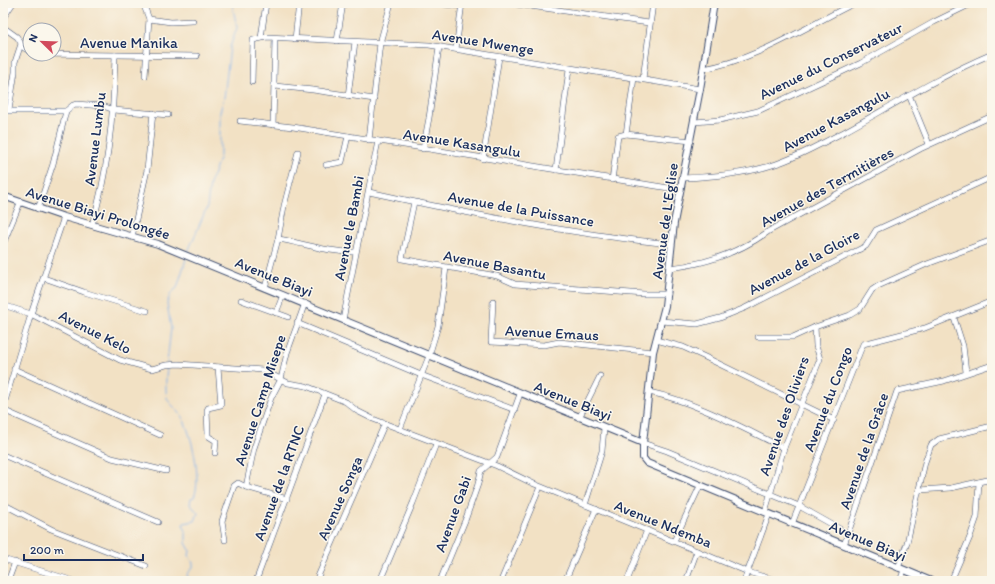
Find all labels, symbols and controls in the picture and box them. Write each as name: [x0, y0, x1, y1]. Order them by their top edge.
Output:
street label: Avenue du Conservateur: [756, 18, 906, 104]
north arrow: [22, 22, 62, 62]
street label: Avenue Mwenge: [431, 25, 535, 59]
text: N: [26, 32, 41, 44]
street label: Avenue Manika: [80, 34, 178, 52]
street label: Avenue Kasangulu: [779, 84, 893, 156]
street label: Avenue Lumbu: [80, 91, 110, 187]
street label: Avenue Kasangulu: [402, 125, 522, 161]
street label: Avenue des Termitières: [757, 143, 897, 231]
street label: Avenue de L'Eglise: [648, 162, 682, 280]
street label: Avenue le Bambi: [330, 174, 368, 282]
street label: Avenue Biayi Prolongée: [24, 183, 172, 243]
street label: Avenue de la Puissance: [447, 187, 595, 231]
street label: Avenue de la Gloire: [745, 225, 863, 299]
street label: Avenue Basantu: [442, 246, 549, 284]
street label: Avenue Biayi: [233, 253, 315, 301]
street label: Avenue Kelo: [56, 306, 134, 358]
street label: Avenue Emaus: [505, 322, 600, 344]
street label: Avenue Camp Misepe: [230, 332, 290, 468]
street label: Avenue du Congo: [800, 344, 856, 454]
street label: Avenue des Oliviers: [755, 354, 813, 478]
street label: Avenue Biayi: [532, 377, 614, 425]
street label: Avenue de la Grâce: [836, 390, 892, 512]
street label: Avenue de la RTNC: [250, 423, 308, 543]
street label: Avenue Songa: [313, 453, 367, 543]
street label: Avenue Gabi: [431, 473, 475, 555]
street label: Avenue Ndemba: [612, 496, 715, 552]
street label: Avenue Biayi: [827, 517, 909, 565]
scale bar: [24, 536, 143, 562]
text: 200 m: [30, 543, 64, 557]

